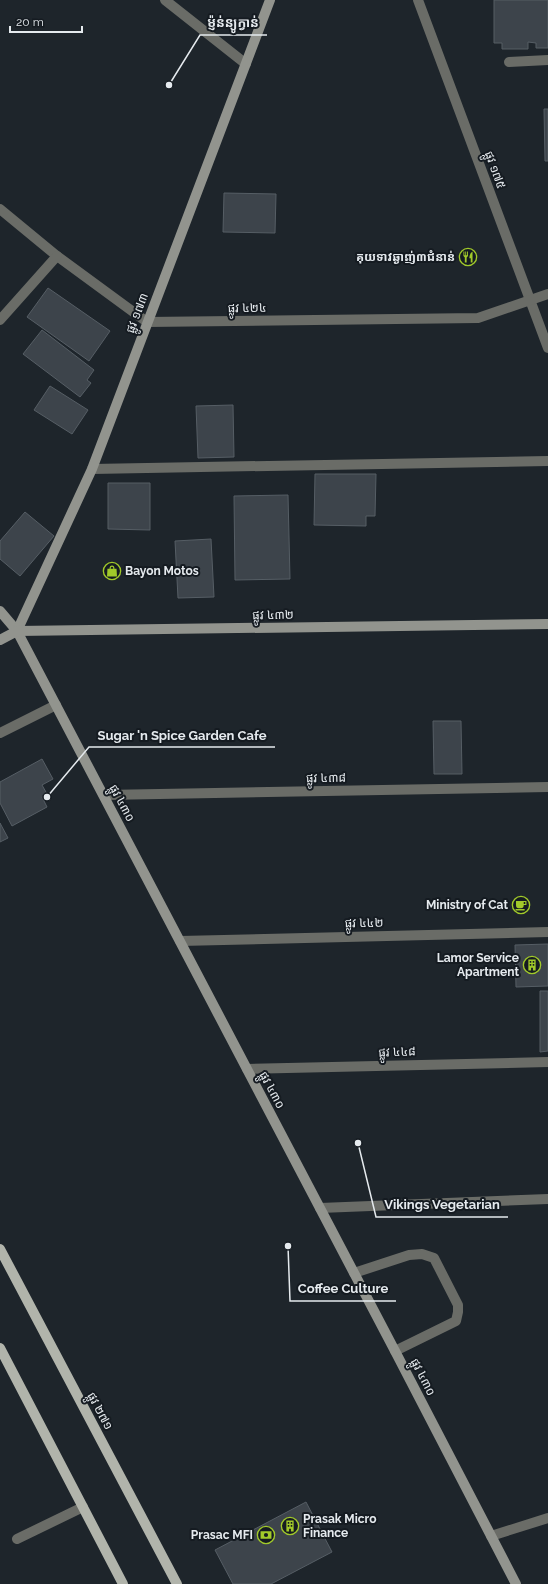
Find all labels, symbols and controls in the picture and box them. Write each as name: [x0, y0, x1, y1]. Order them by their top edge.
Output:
scale bar: [10, 8, 82, 34]
callout: ម្ញ៉ន់ន្យូក្វាន់: [200, 10, 267, 35]
text: 20 m: [16, 15, 44, 29]
text: ម្ញ៉ន់ន្យូក្វាន់: [207, 15, 259, 34]
street label: ផ្លូវ ១៧៥: [478, 149, 508, 192]
restaurant icon: គុយទាវឆ្ងាញ់៣ជំនាន់: [458, 247, 478, 267]
place label: គុយទាវឆ្ងាញ់៣ជំនាន់: [356, 250, 455, 264]
street label: ផ្លូវ ១៧៣: [123, 291, 154, 336]
street label: ផ្លូវ ៤២៤: [227, 301, 267, 319]
shop icon: Bayon Motos: [102, 561, 122, 581]
place label: Bayon Motos: [125, 564, 199, 578]
street label: ផ្លូវ ៤៣២: [252, 608, 294, 626]
callout: Sugar 'n Spice Garden Cafe: [89, 722, 275, 747]
text: Sugar 'n Spice Garden Cafe: [98, 728, 267, 743]
street label: ផ្លូវ ៤៣៨: [306, 771, 346, 789]
street label: ផ្លូវ ៤៣០: [103, 782, 138, 826]
cafe icon: Ministry of Cat: [511, 895, 531, 915]
place label: Ministry of Cat: [426, 898, 508, 912]
street label: ផ្លូវ ៤៤២: [344, 916, 384, 934]
place label: Lamor Service Apartment: [437, 951, 519, 979]
building icon: Lamor Service Apartment: [522, 955, 542, 975]
street label: ផ្លូវ ៤៤៨: [378, 1044, 416, 1063]
street label: ផ្លូវ ៤៣០: [253, 1069, 288, 1113]
callout: Vikings Vegetarian: [376, 1192, 508, 1217]
text: Vikings Vegetarian: [384, 1197, 500, 1212]
callout: Coffee Culture: [290, 1276, 396, 1301]
text: Coffee Culture: [298, 1281, 388, 1296]
street label: ផ្លូវ ៤៣០: [404, 1356, 438, 1400]
street label: ផ្លូវ ២៧១: [81, 1390, 116, 1434]
place label: Prasak Micro Finance: [303, 1512, 376, 1540]
building icon: Prasak Micro Finance: [280, 1516, 300, 1536]
bank icon: Prasac MFI: [256, 1525, 276, 1545]
place label: Prasac MFI: [191, 1528, 253, 1542]

